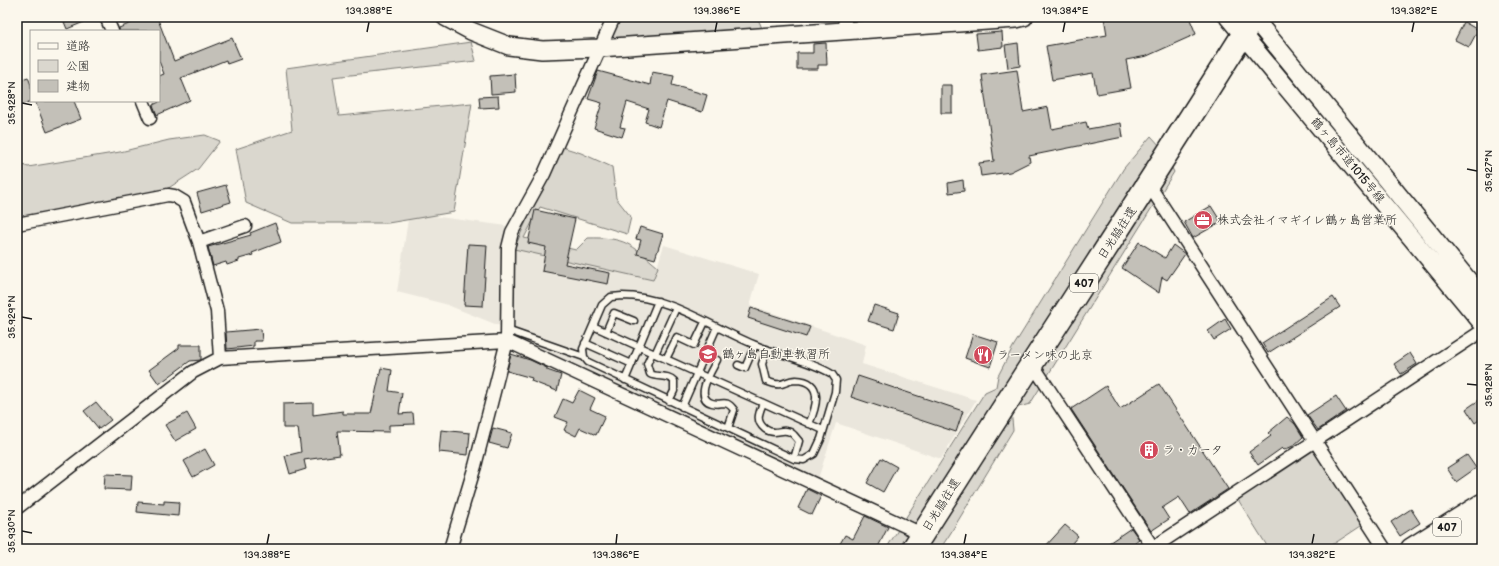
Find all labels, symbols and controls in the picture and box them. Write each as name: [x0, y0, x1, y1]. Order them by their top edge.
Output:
text: 139.388°E: [346, 5, 393, 17]
text: 139.386°E: [694, 5, 741, 17]
text: 139.384°E: [1042, 5, 1089, 17]
text: 139.382°E: [1391, 5, 1438, 17]
legend: [30, 30, 160, 102]
text: 道路: [66, 39, 90, 54]
text: 公園: [66, 59, 90, 74]
text: 建物: [66, 79, 90, 94]
text: 35.928°N: [6, 81, 18, 125]
street label: 鶴ヶ島市道1015号線: [1307, 114, 1388, 206]
text: 35.927°N: [1483, 150, 1495, 192]
street label: 日光脇往還: [1095, 204, 1140, 263]
office icon: 株式会社イマギイレ鶴ヶ島営業所: [1192, 209, 1214, 231]
place label: 株式会社イマギイレ鶴ヶ島営業所: [1217, 213, 1397, 228]
road number: 407: [1070, 274, 1098, 292]
text: 35.929°N: [6, 295, 18, 339]
school or university icon: 鶴ヶ島自動車教習所: [697, 343, 719, 365]
restaurant icon: ラーメン味の北京: [972, 344, 994, 366]
place label: 鶴ヶ島自動車教習所: [722, 347, 830, 362]
place label: ラーメン味の北京: [997, 348, 1093, 363]
text: 35.928°N: [1483, 363, 1495, 407]
building icon: ラ・カータ: [1138, 439, 1160, 461]
place label: ラ・カータ: [1163, 443, 1223, 458]
street label: 日光脇往還: [919, 476, 964, 535]
text: 35.930°N: [6, 509, 18, 553]
road number: 407: [1433, 518, 1461, 536]
text: 139.388°E: [244, 549, 291, 561]
text: 139.386°E: [593, 549, 640, 561]
text: 139.384°E: [941, 549, 988, 561]
text: 139.382°E: [1289, 549, 1336, 561]

